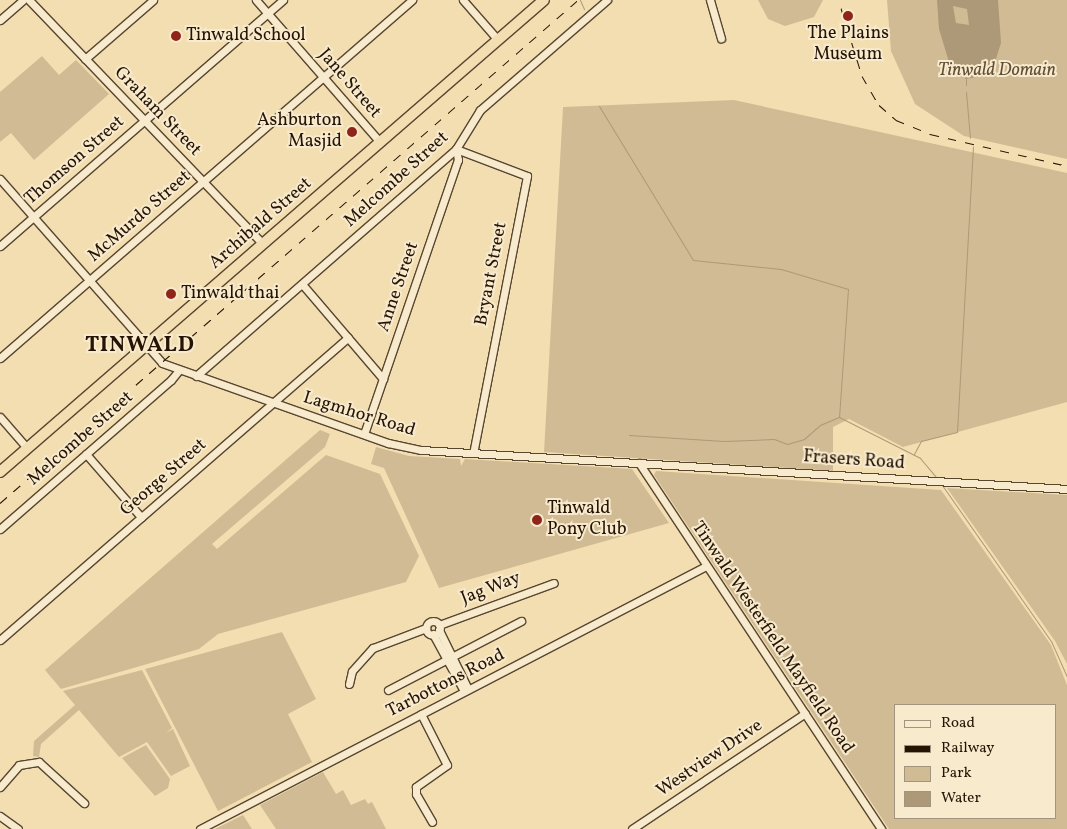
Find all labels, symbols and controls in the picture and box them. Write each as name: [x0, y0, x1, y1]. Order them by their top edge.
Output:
marker: The Plains Museum: [842, 10, 854, 22]
place label: The Plains Museum: [807, 24, 889, 66]
place label: Tinwald School: [186, 25, 306, 47]
marker: Tinwald School: [170, 30, 182, 42]
street label: Jane Street: [313, 45, 385, 123]
park label: Tinwald Domain: [938, 60, 1056, 82]
street label: Graham Street: [109, 63, 205, 161]
place label: Ashburton Masjid: [257, 111, 342, 154]
street label: Thomson Street: [21, 112, 129, 210]
marker: Ashburton Masjid: [346, 126, 358, 138]
street label: Melcombe Street: [340, 127, 454, 233]
street label: McMurdo Street: [84, 167, 196, 267]
street label: Archibald Street: [205, 174, 317, 274]
street label: Bryant Street: [471, 220, 513, 328]
street label: Anne Street: [374, 239, 424, 335]
place label: Tinwald thai: [181, 283, 280, 305]
marker: Tinwald thai: [165, 288, 177, 300]
district label: TINWALD: [84, 333, 196, 359]
street label: Melcombe Street: [24, 387, 138, 491]
street label: Lagmhor Road: [300, 388, 418, 442]
street label: George Street: [116, 435, 212, 521]
street label: Frasers Road: [802, 447, 906, 475]
place label: Tinwald Pony Club: [547, 499, 627, 542]
marker: Tinwald Pony Club: [531, 514, 543, 526]
street label: Tinwald Westerfield Mayfield Road: [686, 518, 858, 758]
street label: Jag Way: [458, 568, 524, 610]
street label: Tarbottons Road: [383, 645, 509, 723]
legend: [894, 704, 1057, 819]
text: Road: [941, 713, 975, 734]
street label: Westview Drive: [653, 715, 767, 803]
text: Railway: [941, 738, 994, 759]
text: Park: [941, 763, 972, 784]
text: Water: [941, 788, 981, 809]

